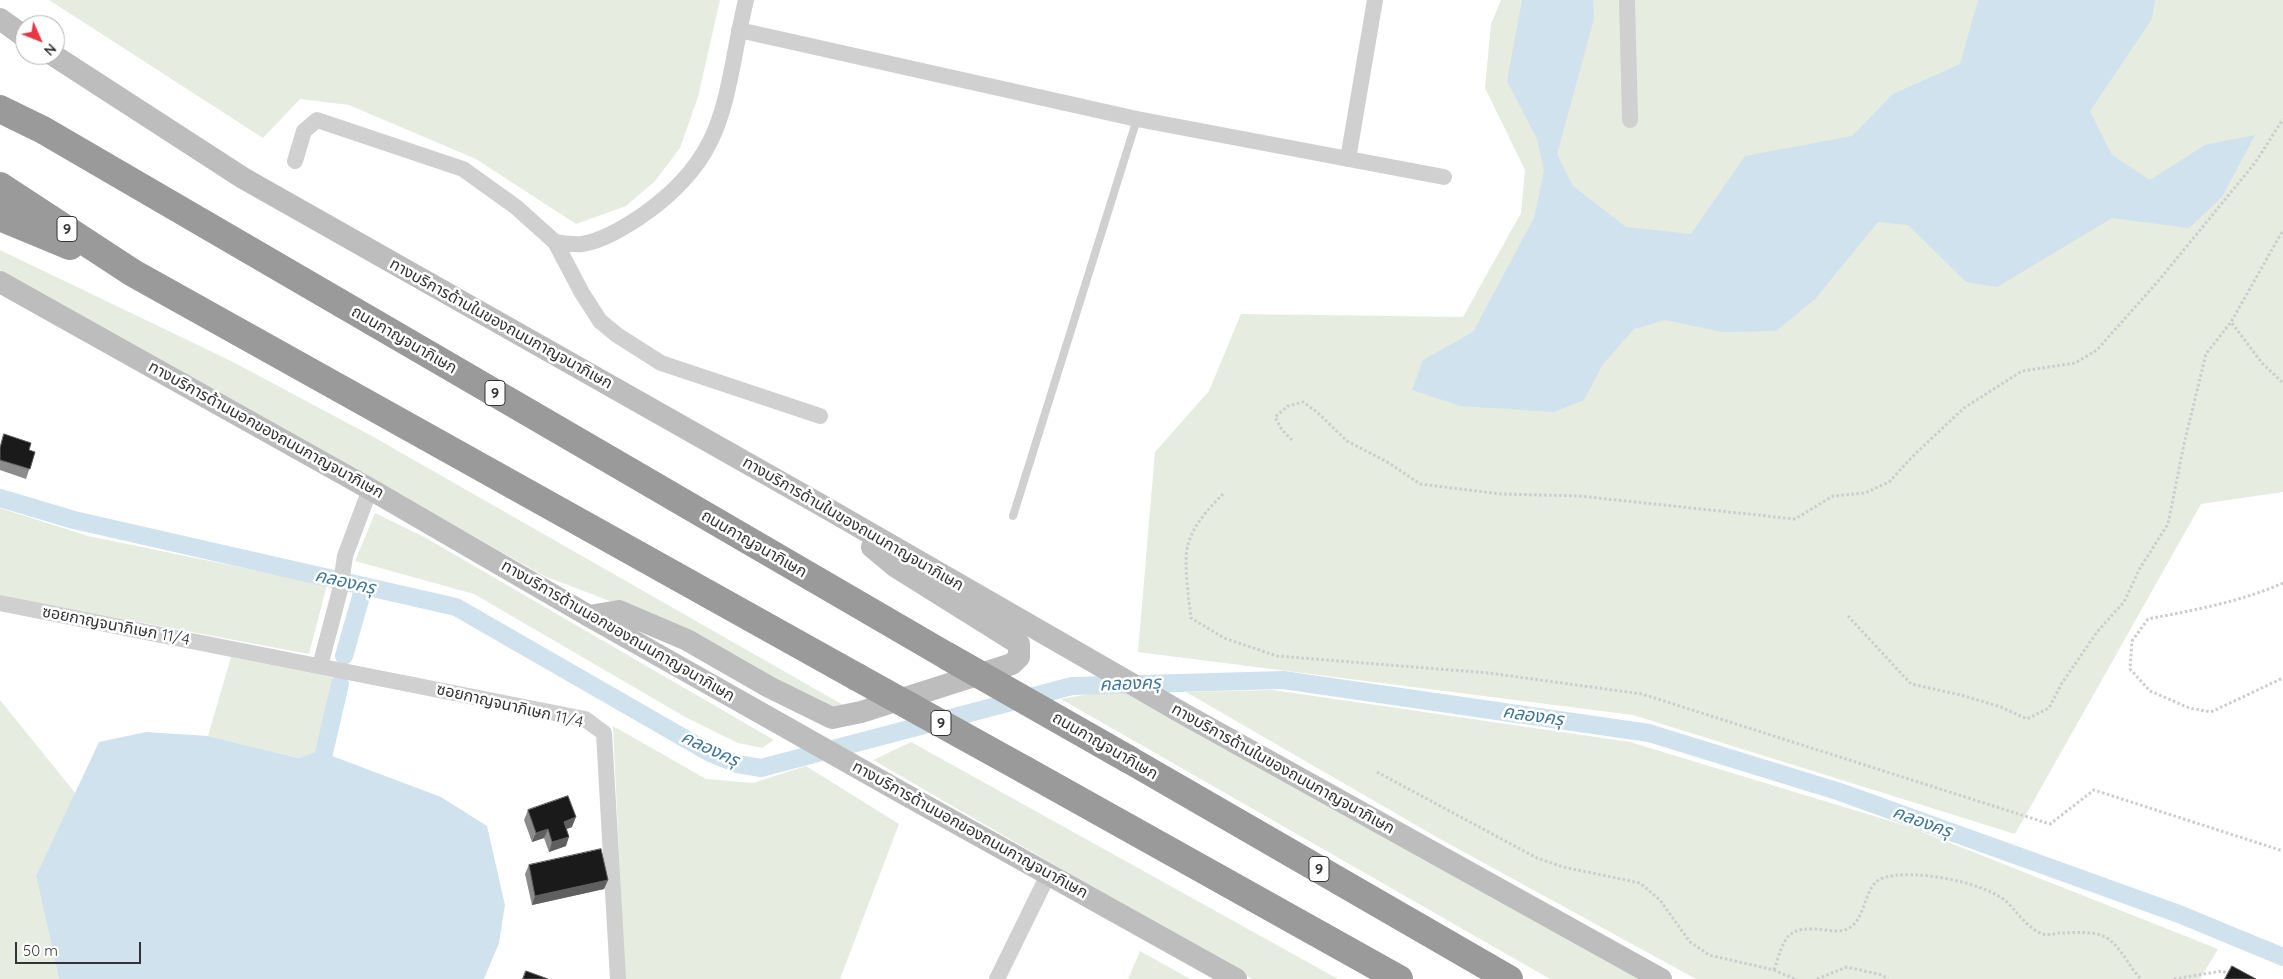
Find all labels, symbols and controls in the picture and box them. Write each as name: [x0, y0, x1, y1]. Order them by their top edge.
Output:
north arrow: [15, 15, 65, 65]
text: N: [40, 40, 60, 60]
road number: 9: [57, 216, 77, 242]
street label: ทางบริการด้านในของถนนกาญจนาภิเษก: [386, 255, 616, 393]
street label: ถนนกาญจนาภิเษก: [348, 302, 460, 378]
street label: ทางบริการด้านนอกของถนนกาญจนาภิเษก: [145, 357, 387, 503]
road number: 9: [485, 380, 505, 406]
street label: ทางบริการด้านในของถนนกาญจนาภิเษก: [739, 453, 967, 595]
street label: ถนนกาญจนาภิเษก: [698, 506, 810, 582]
street label: ทางบริการด้านนอกของถนนกาญจนาภิเษก: [498, 556, 738, 706]
water label: คลองครุ: [313, 565, 377, 599]
street label: ซอยกาญจนาภิเษก 11/4: [41, 602, 191, 650]
water label: คลองครุ: [1099, 672, 1161, 696]
street label: ซอยกาญจนาภิเษก 11/4: [435, 680, 585, 732]
street label: ทางบริการด้านในของถนนกาญจนาภิเษก: [1168, 700, 1398, 838]
water label: คลองครุ: [1501, 701, 1565, 731]
street label: ถนนกาญจนาภิเษก: [1049, 708, 1161, 784]
road number: 9: [931, 710, 951, 736]
water label: คลองครุ: [678, 726, 742, 772]
street label: ทางบริการด้านนอกของถนนกาญจนาภิเษก: [849, 757, 1091, 903]
water label: คลองครุ: [1890, 801, 1954, 843]
road number: 9: [1309, 856, 1329, 882]
scale bar: [18, 932, 144, 964]
text: 50 m: [23, 941, 58, 960]

